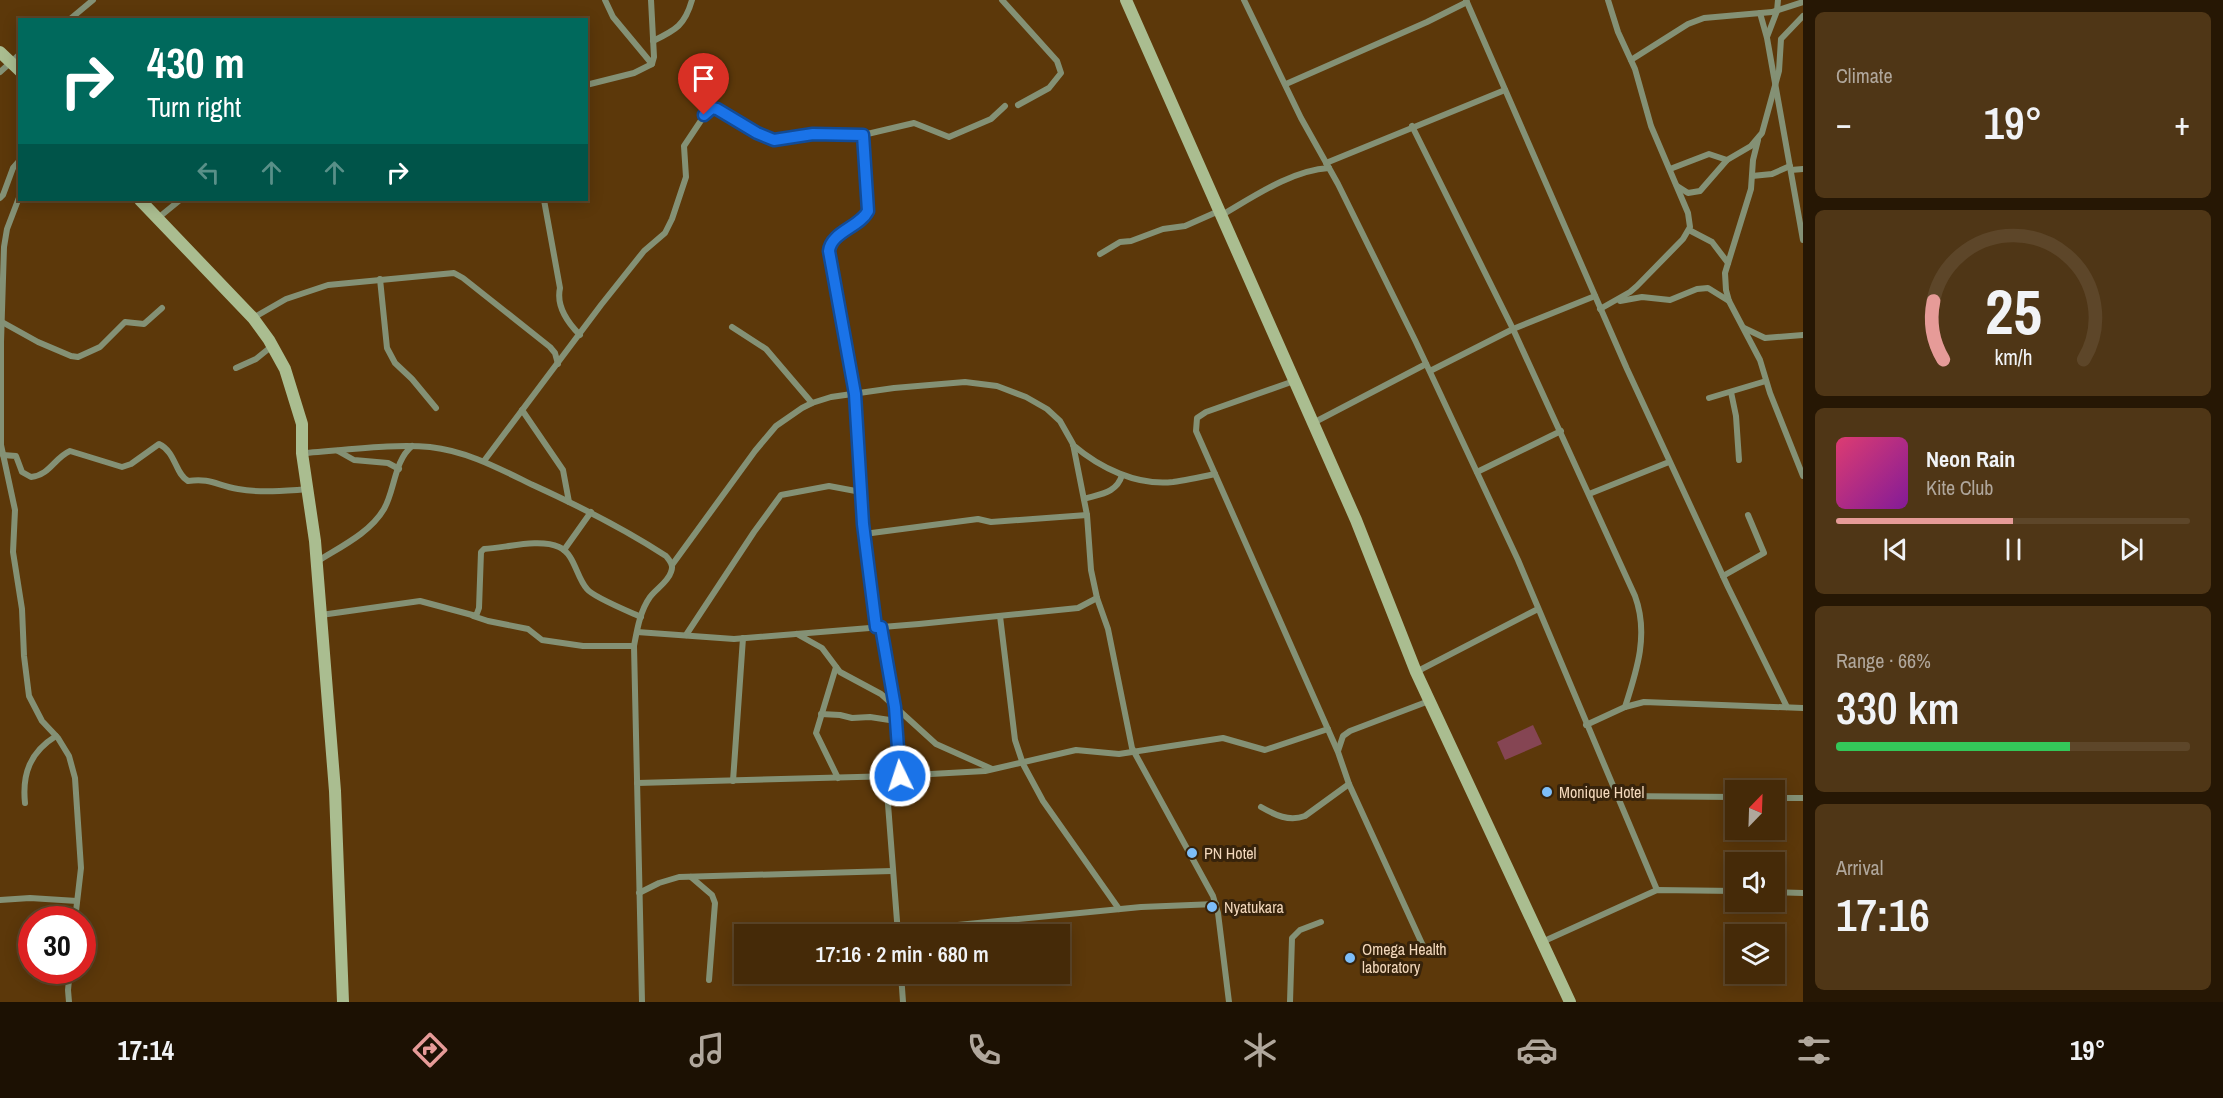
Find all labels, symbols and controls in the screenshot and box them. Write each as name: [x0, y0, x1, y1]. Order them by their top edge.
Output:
text: 430 m: [147, 35, 245, 91]
icon: right: [48, 42, 126, 120]
pin: [678, 53, 729, 115]
icon: arrive: [687, 62, 720, 95]
text: Climate: [1836, 62, 1893, 89]
text: Turn right: [147, 89, 241, 125]
text: 19°: [1983, 92, 2043, 153]
text: −: [1836, 101, 1852, 145]
text: +: [2174, 101, 2190, 145]
icon: left: [192, 156, 225, 189]
icon: ahead: [255, 156, 288, 189]
icon: ahead: [318, 156, 351, 189]
icon: right: [381, 156, 414, 189]
text: 25: [1985, 269, 2041, 353]
text: km/h: [1994, 343, 2032, 372]
text: Neon Rain: [1926, 444, 2015, 474]
text: Kite Club: [1926, 474, 1993, 501]
icon: previous: [1879, 533, 1912, 566]
icon: pause: [1997, 533, 2030, 566]
icon: next: [2115, 533, 2148, 566]
text: Range · 66%: [1836, 647, 1931, 674]
text: 330 km: [1836, 677, 1960, 738]
position arrow: [868, 744, 932, 808]
north arrow: [1725, 780, 1785, 840]
map controls: [1725, 780, 1785, 984]
place label: Monique Hotel: [1559, 781, 1644, 803]
marker: Monique Hotel: [1540, 785, 1554, 799]
place label: PN Hotel: [1204, 842, 1257, 864]
marker: PN Hotel: [1185, 846, 1199, 860]
button: sound: [1725, 852, 1785, 912]
text: Arrival: [1836, 854, 1883, 881]
text: 17:16: [1836, 884, 1930, 945]
place label: Nyatukara: [1224, 896, 1284, 918]
marker: Nyatukara: [1205, 900, 1219, 914]
speed limit sign: 30: [18, 906, 96, 984]
button: layers: [1725, 924, 1785, 984]
place label: Omega Health laboratory: [1362, 938, 1447, 978]
text: 17:16 · 2 min · 680 m: [815, 939, 989, 969]
marker: Omega Health laboratory: [1343, 951, 1357, 965]
icon: directions: [409, 1029, 451, 1071]
icon: music: [686, 1029, 728, 1071]
icon: phone: [963, 1029, 1005, 1071]
icon: climate: [1239, 1029, 1281, 1071]
icon: car: [1516, 1029, 1558, 1071]
icon: filters: [1793, 1029, 1835, 1071]
text: 17:14: [117, 1032, 174, 1068]
text: 19°: [2070, 1032, 2106, 1068]

